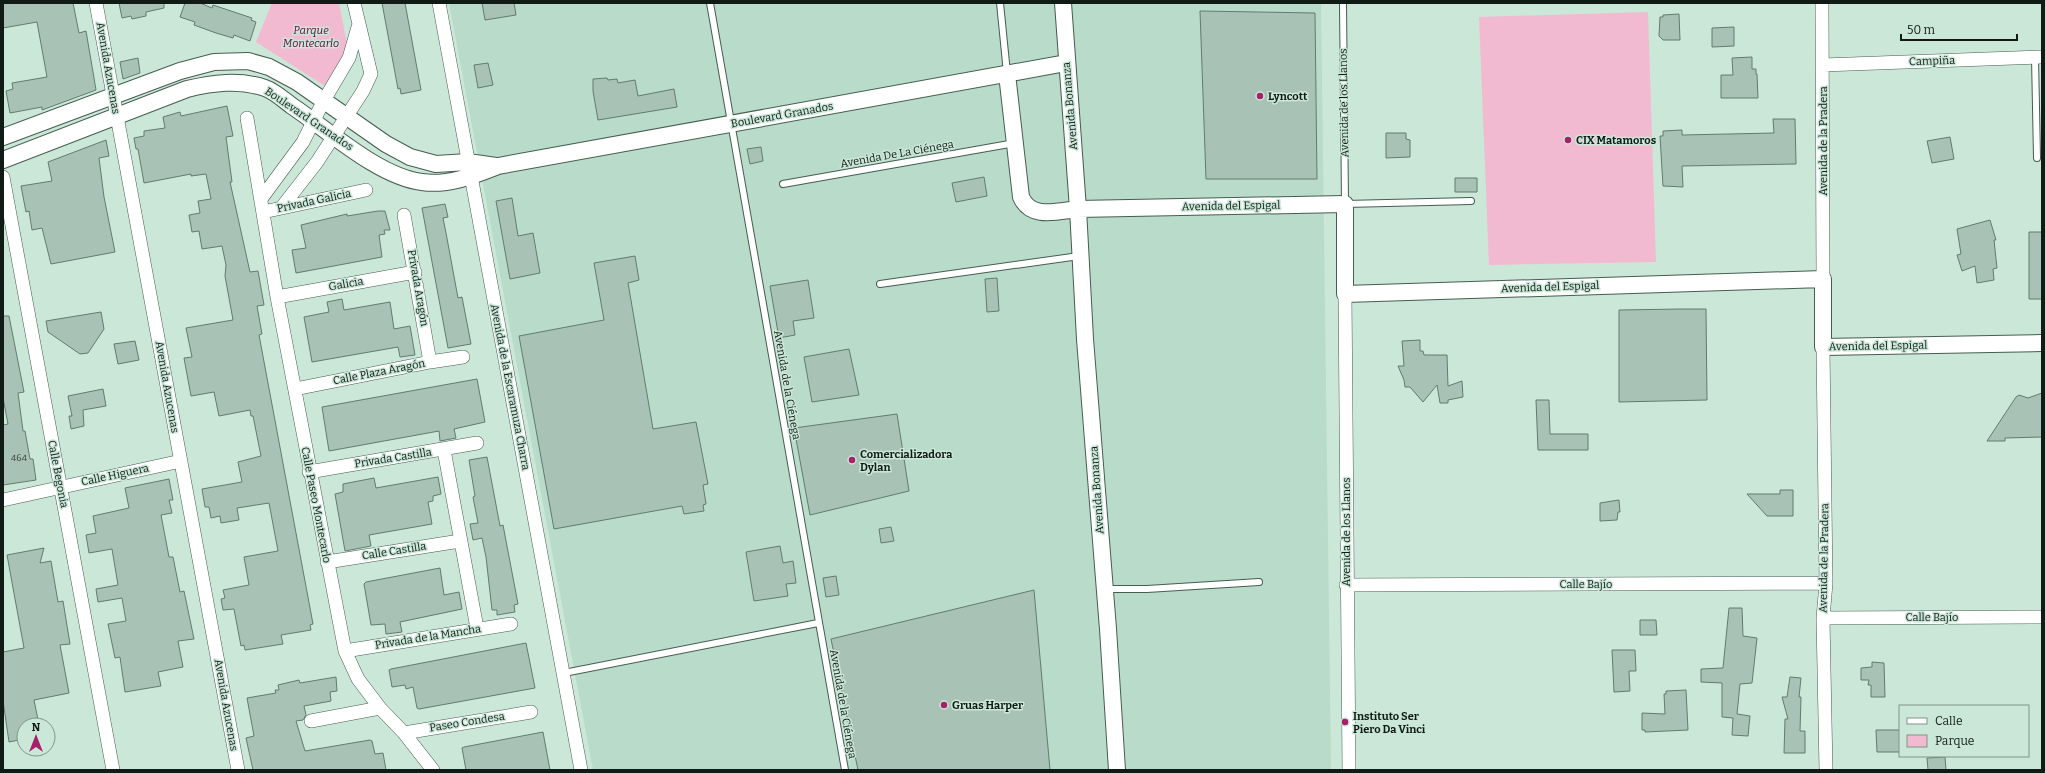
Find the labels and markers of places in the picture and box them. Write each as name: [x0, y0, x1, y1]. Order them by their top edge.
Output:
place label: Lyncott: [1268, 90, 1308, 103]
marker: Lyncott: [1255, 91, 1265, 101]
place label: CIX Matamoros: [1576, 134, 1657, 147]
marker: CIX Matamoros: [1563, 135, 1573, 145]
place label: Comercializadora Dylan: [860, 448, 953, 474]
marker: Comercializadora Dylan: [847, 455, 857, 465]
place label: Gruas Harper: [952, 699, 1024, 712]
marker: Gruas Harper: [939, 700, 949, 710]
place label: Instituto Ser Piero Da Vinci: [1353, 710, 1426, 736]
marker: Instituto Ser Piero Da Vinci: [1340, 717, 1350, 727]

